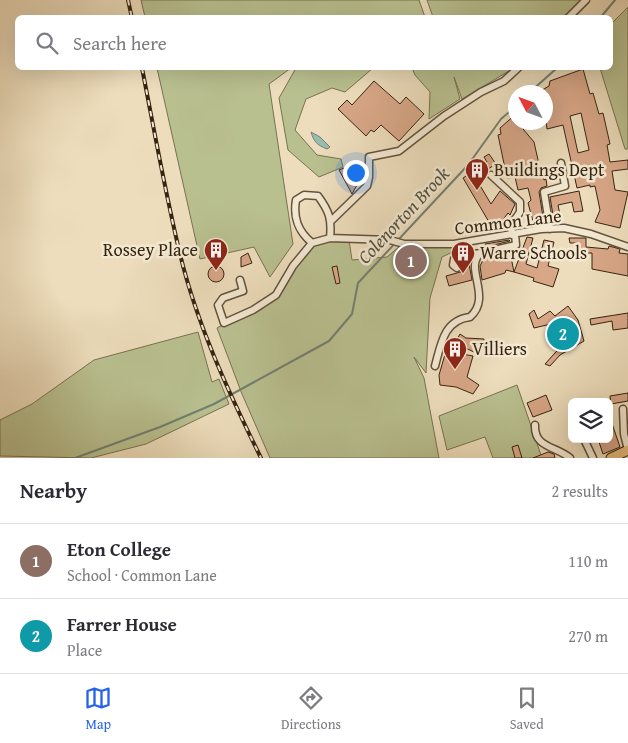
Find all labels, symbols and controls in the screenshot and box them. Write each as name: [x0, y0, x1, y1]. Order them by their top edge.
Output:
search box: [15, 15, 613, 70]
icon: search: [33, 29, 61, 57]
text: Search here: [73, 29, 167, 57]
north arrow: [508, 85, 553, 130]
place label: Buildings Dept: [494, 156, 605, 183]
building icon: Buildings Dept: [464, 157, 490, 191]
your location: [343, 160, 369, 186]
water label: Colenorton Brook: [351, 160, 456, 270]
street label: Common Lane: [453, 202, 563, 241]
place label: Rossey Place: [103, 236, 198, 263]
building icon: Rossey Place: [203, 237, 229, 271]
place label: Warre Schools: [480, 239, 587, 266]
building icon: Warre Schools: [450, 240, 476, 274]
pin: 1: [395, 242, 427, 280]
pin: 2: [547, 315, 579, 353]
place label: Villiers: [472, 335, 527, 362]
building icon: Villiers: [442, 336, 468, 370]
map controls: [568, 398, 613, 443]
button: layers: [568, 398, 613, 443]
text: Nearby: [20, 475, 87, 506]
text: 2 results: [551, 479, 608, 503]
text: Eton College: [67, 535, 171, 563]
text: 1: [32, 549, 40, 573]
text: 110 m: [568, 549, 608, 573]
text: School · Common Lane: [67, 563, 217, 587]
text: Farrer House: [67, 610, 177, 638]
text: 2: [32, 624, 40, 648]
text: 270 m: [568, 624, 608, 648]
text: Place: [67, 638, 102, 662]
tab: Map: [84, 684, 112, 734]
tab: Directions: [281, 684, 341, 734]
tab: Saved: [510, 684, 544, 734]

